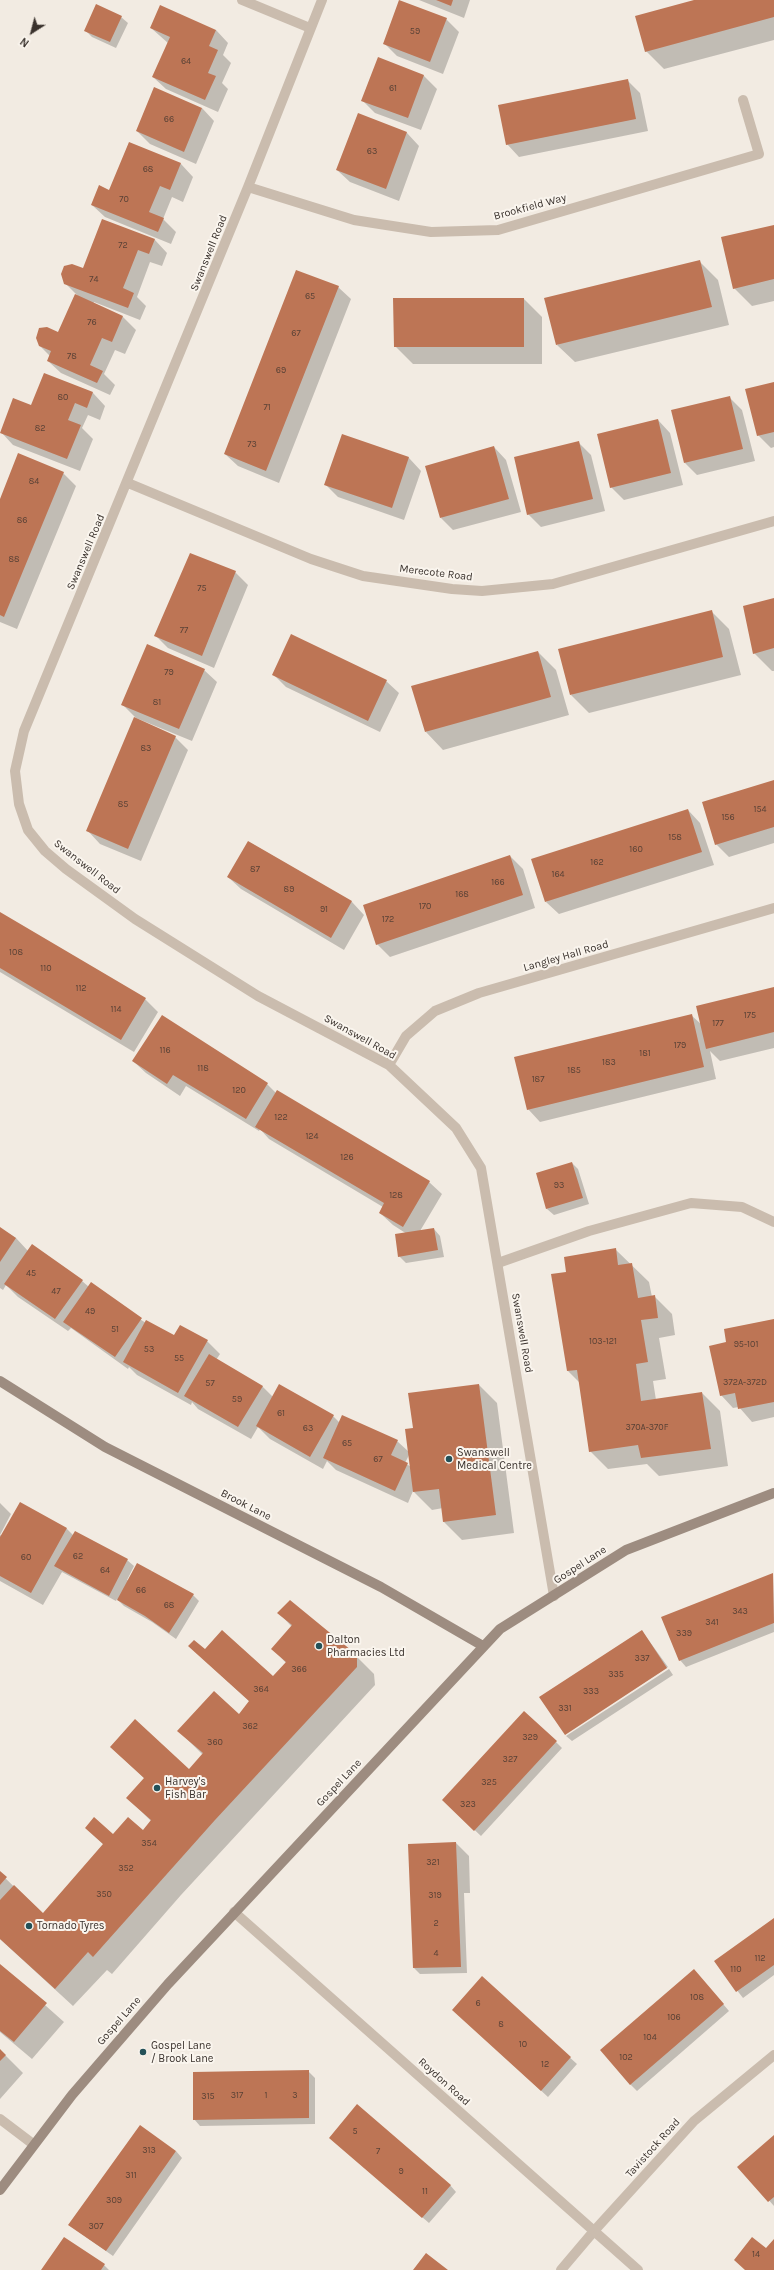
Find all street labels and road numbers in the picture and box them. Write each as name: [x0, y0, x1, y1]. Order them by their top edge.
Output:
street label: Brookfield Way: [492, 191, 568, 223]
street label: Swanswell Road: [188, 213, 230, 293]
street label: Swanswell Road: [64, 512, 108, 592]
street label: Merecote Road: [398, 562, 474, 584]
street label: Swanswell Road: [51, 837, 123, 897]
street label: Langley Hall Road: [522, 938, 610, 974]
street label: Swanswell Road: [321, 1012, 399, 1062]
street label: Swanswell Road: [508, 1292, 536, 1374]
street label: Brook Lane: [218, 1487, 274, 1523]
street label: Gospel Lane: [551, 1543, 609, 1587]
street label: Gospel Lane: [314, 1757, 364, 1809]
street label: Gospel Lane: [94, 1994, 144, 2048]
street label: Roydon Road: [415, 2055, 473, 2109]
street label: Tavistock Road: [623, 2116, 683, 2180]

